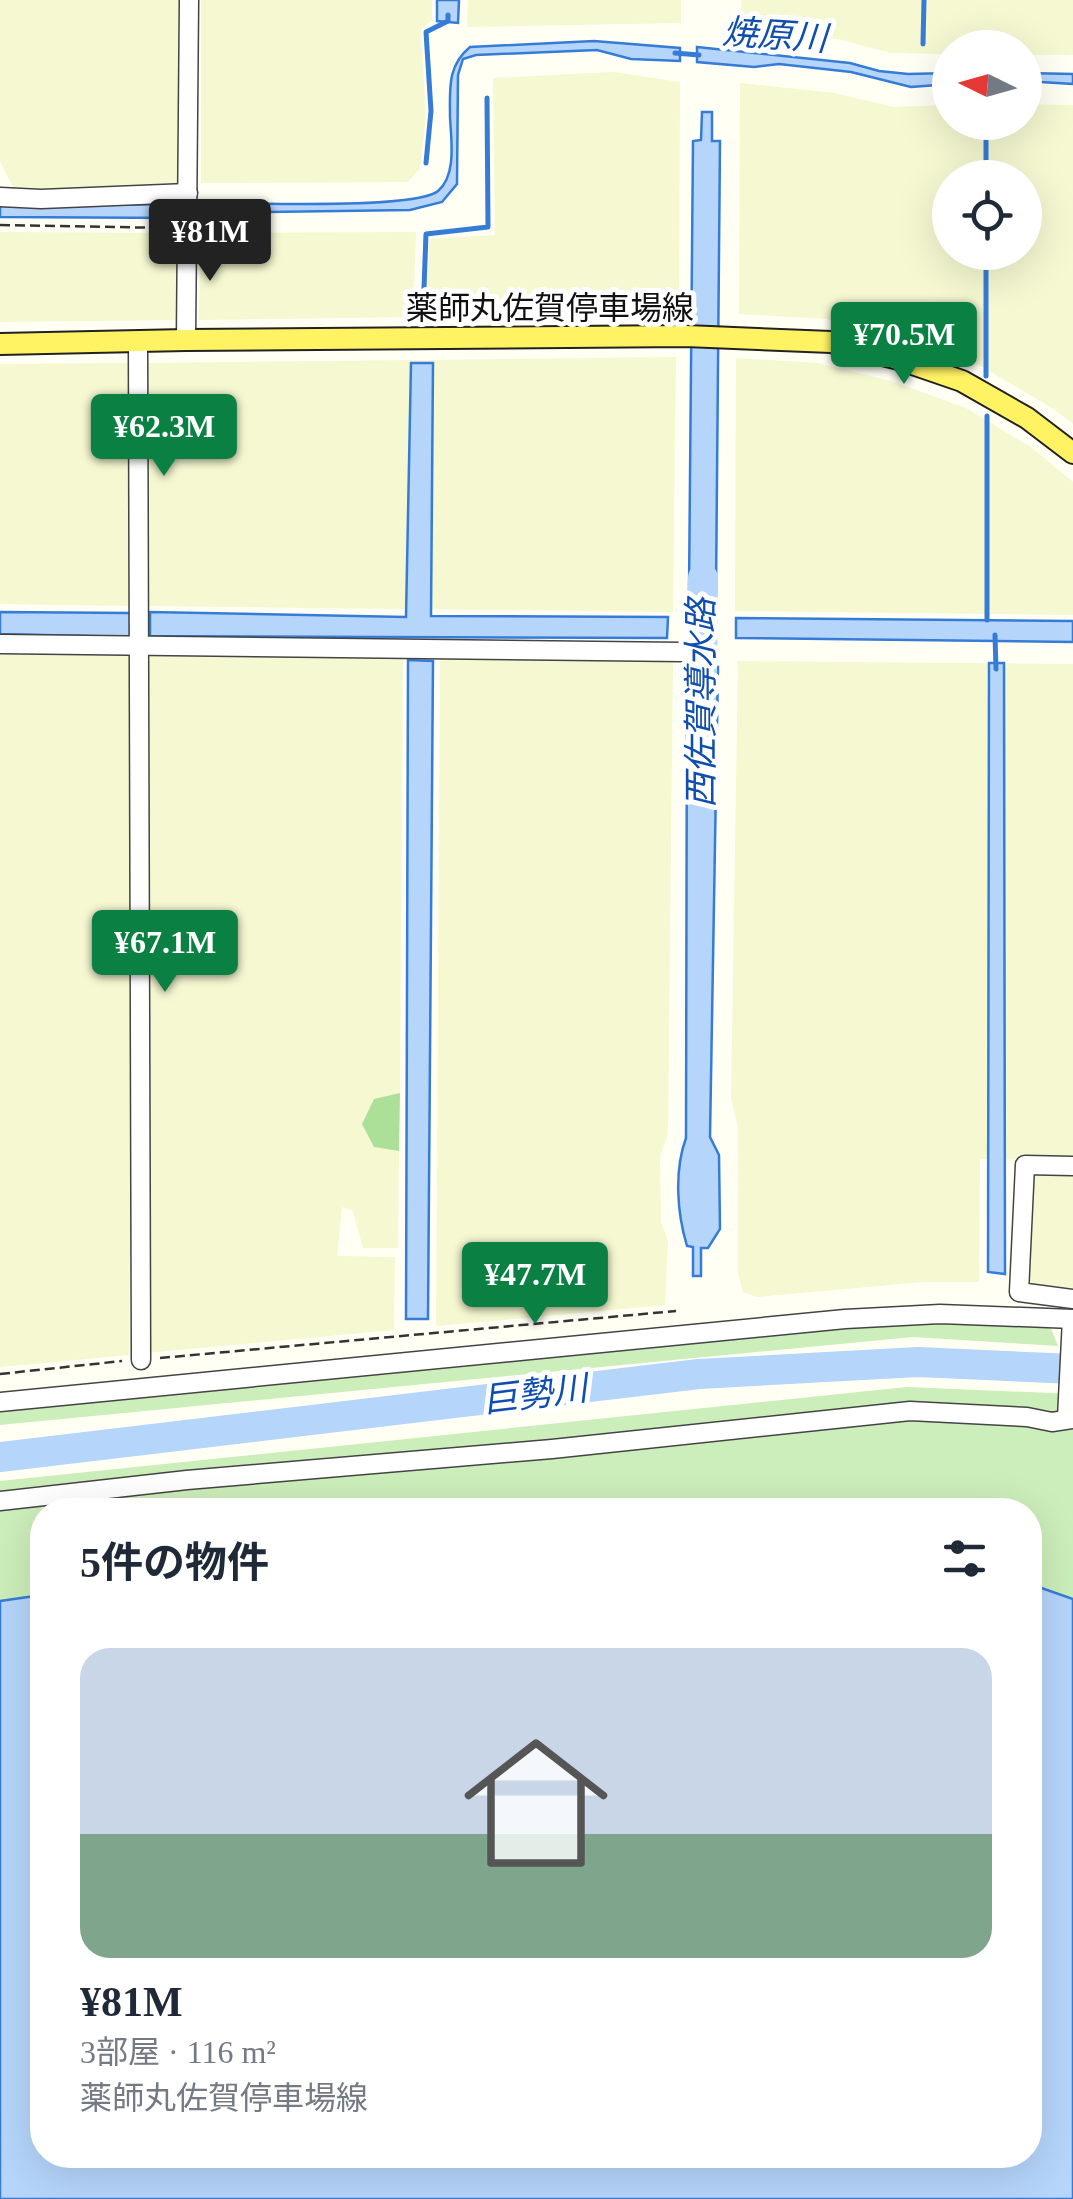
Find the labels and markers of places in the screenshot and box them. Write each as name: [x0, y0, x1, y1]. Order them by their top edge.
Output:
pin: ¥81M: [151, 199, 269, 284]
pin: ¥70.5M: [823, 302, 985, 387]
pin: ¥62.3M: [83, 394, 245, 479]
pin: ¥67.1M: [84, 910, 246, 995]
pin: ¥47.7M: [454, 1242, 616, 1327]

